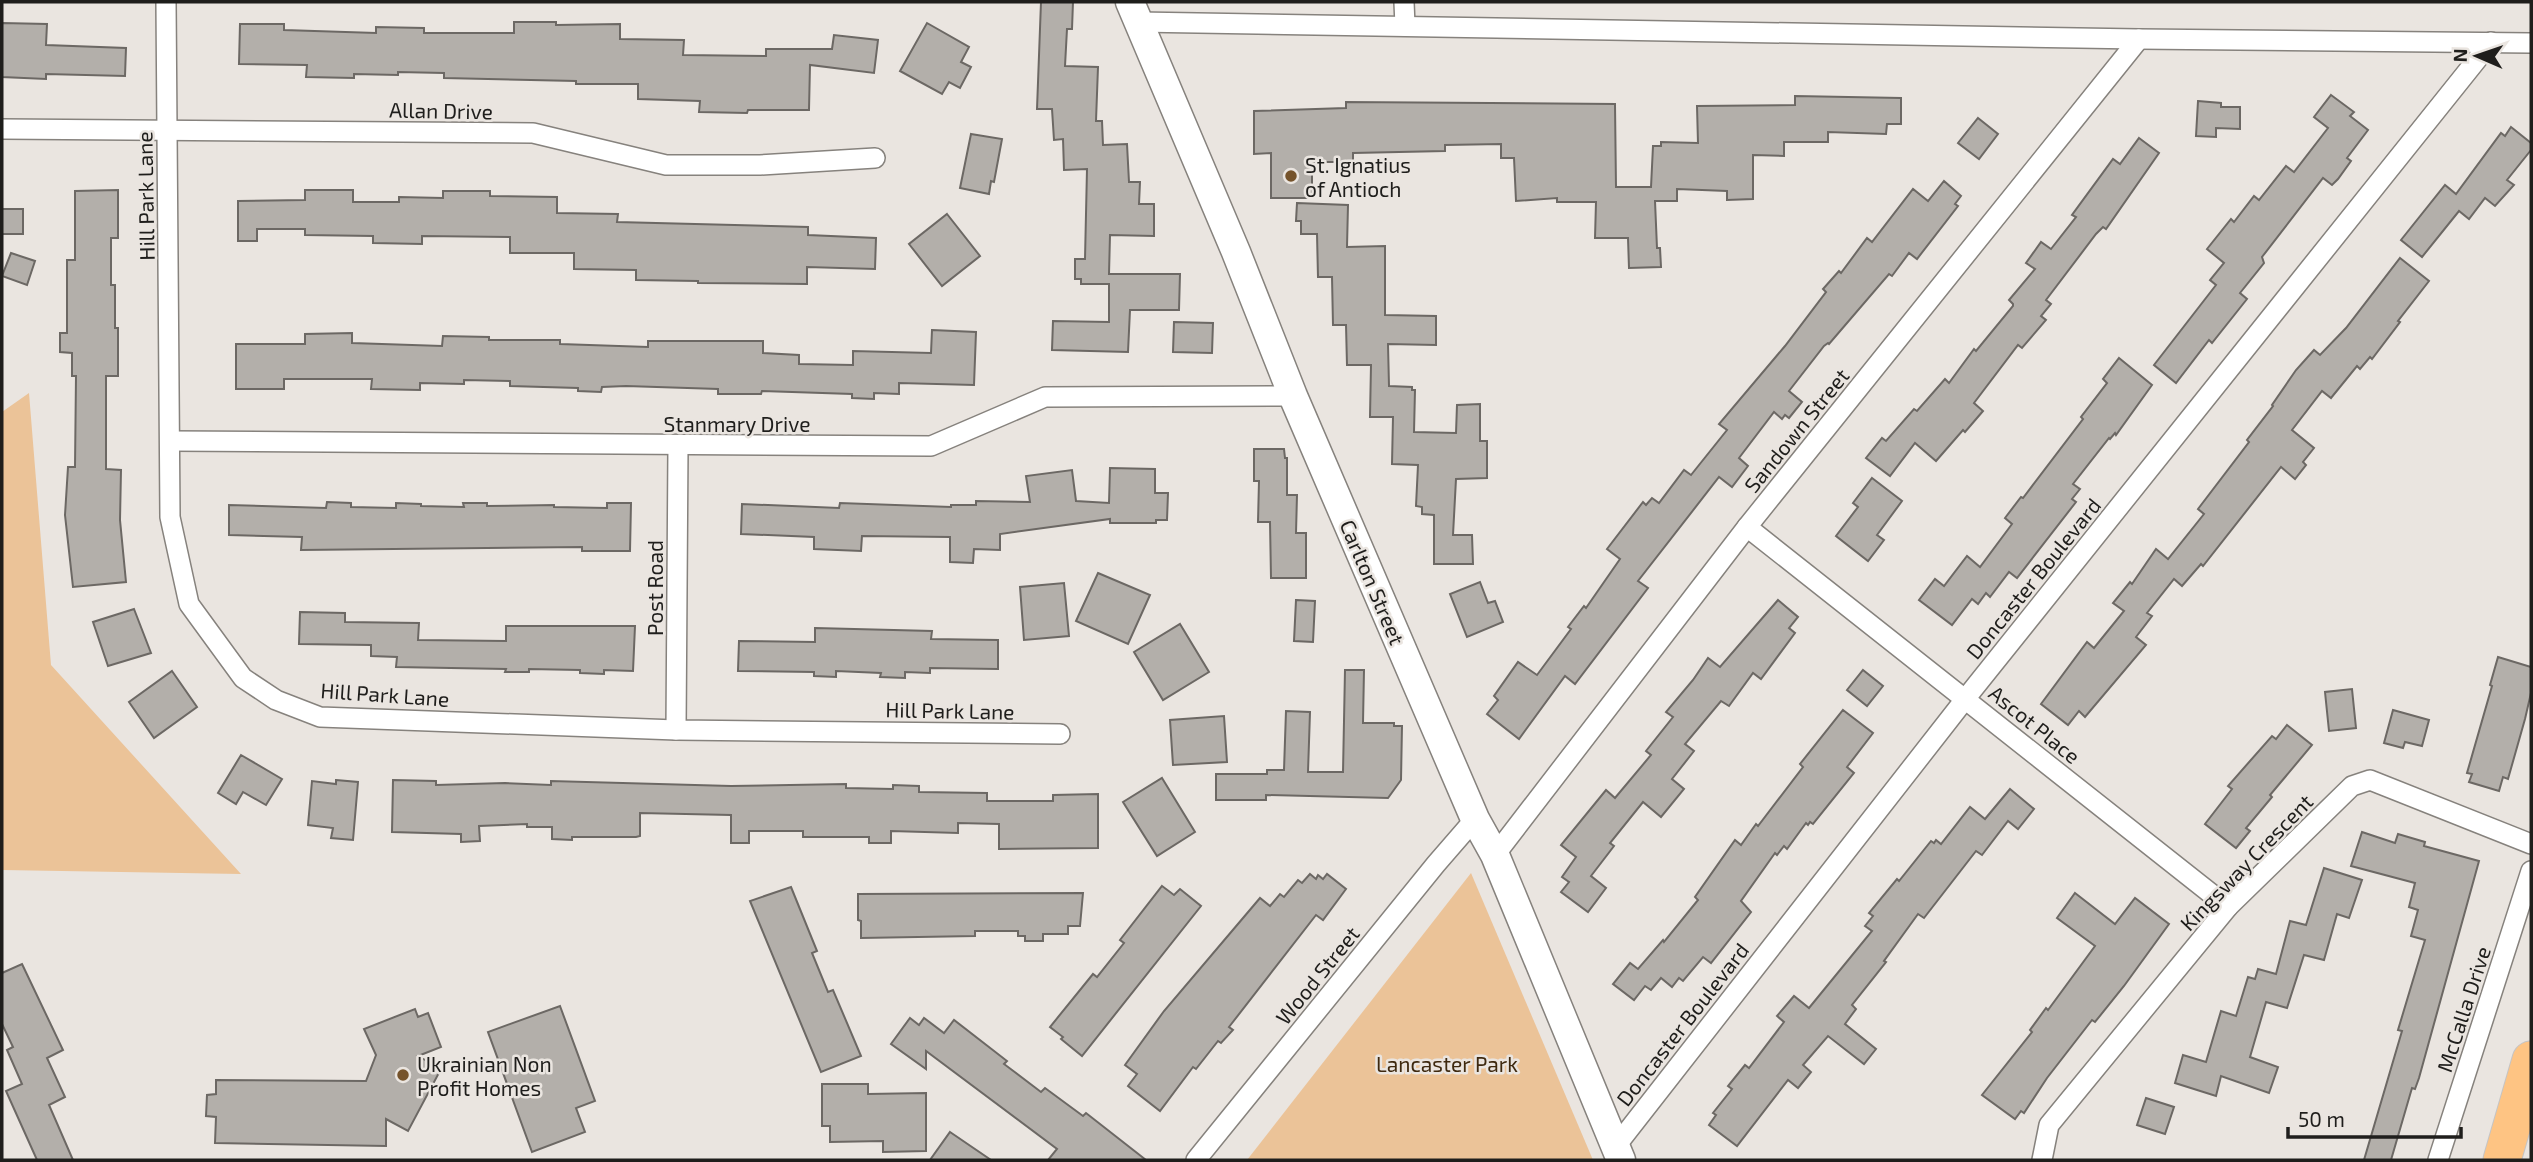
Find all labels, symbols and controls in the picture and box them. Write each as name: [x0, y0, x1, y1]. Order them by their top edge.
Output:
north arrow: [2442, 21, 2512, 91]
text: N: [2448, 48, 2471, 63]
street label: Allan Drive: [389, 97, 493, 123]
street label: Hill Park Lane: [131, 131, 159, 261]
place label: St. Ignatius of Antioch: [1305, 152, 1411, 201]
marker: St. Ignatius of Antioch: [1283, 168, 1299, 184]
street label: Sandown Street: [1738, 363, 1854, 497]
street label: Stanmary Drive: [664, 411, 810, 436]
street label: Doncaster Boulevard: [1960, 493, 2106, 663]
street label: Carlton Street: [1335, 516, 1411, 648]
street label: Post Road: [642, 540, 667, 636]
street label: Hill Park Lane: [320, 677, 450, 711]
street label: Ascot Place: [1984, 680, 2086, 768]
street label: Hill Park Lane: [885, 696, 1015, 724]
street label: Kingsway Crescent: [2175, 789, 2317, 935]
street label: Wood Street: [1270, 921, 1364, 1029]
street label: Doncaster Boulevard: [1611, 938, 1753, 1110]
street label: McCalla Drive: [2431, 943, 2495, 1075]
place label: Ukrainian Non Profit Homes: [417, 1051, 552, 1100]
park label: Lancaster Park: [1376, 1051, 1518, 1076]
marker: Ukrainian Non Profit Homes: [395, 1067, 411, 1083]
scale bar: [2288, 1096, 2461, 1140]
text: 50 m: [2298, 1106, 2345, 1131]

